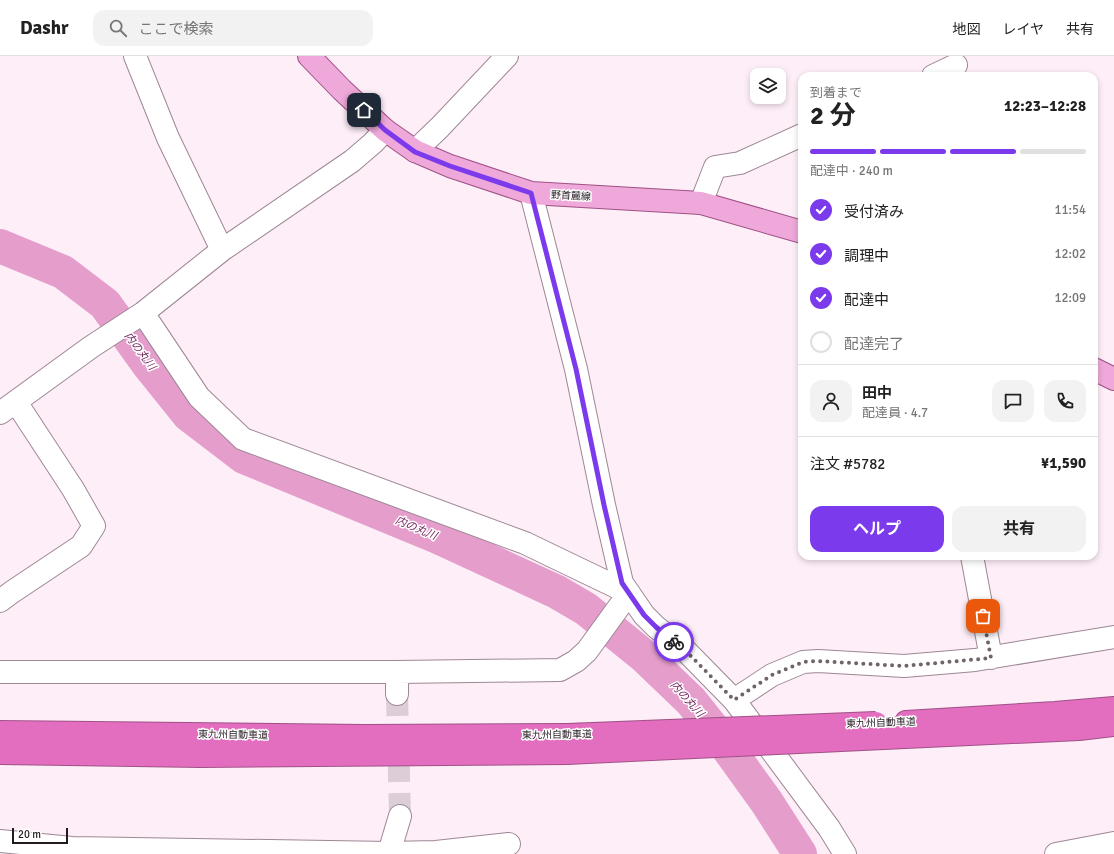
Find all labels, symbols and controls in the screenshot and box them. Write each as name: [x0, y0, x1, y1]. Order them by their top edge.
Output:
search box: [93, 10, 373, 46]
text: Dashr: [20, 16, 69, 40]
icon: search: [107, 17, 129, 39]
text: ここで検索: [139, 20, 214, 38]
text: 地図: [952, 21, 980, 38]
text: レイヤ: [1002, 21, 1044, 38]
text: 共有: [1066, 21, 1094, 38]
map controls: [750, 68, 786, 104]
button: layers: [750, 68, 786, 104]
text: 到着まで: [810, 85, 862, 101]
pin: [347, 93, 381, 127]
text: 12:23–12:28: [1004, 97, 1086, 115]
icon: home: [353, 99, 375, 121]
text: 2 分: [810, 100, 856, 132]
text: 配達中 · 240 m: [810, 163, 893, 179]
street label: 野首麓線: [551, 189, 591, 203]
icon: check: [810, 199, 832, 221]
text: 11:54: [1054, 202, 1086, 218]
text: 受付済み: [844, 203, 904, 221]
icon: check: [810, 243, 832, 265]
text: 12:02: [1054, 246, 1086, 262]
text: 調理中: [844, 247, 889, 265]
icon: check: [810, 287, 832, 309]
text: 12:09: [1054, 290, 1086, 306]
text: 配達中: [844, 291, 889, 309]
water label: 内の丸川: [122, 330, 159, 373]
text: 配達完了: [844, 335, 904, 353]
button: person: [810, 380, 852, 422]
button: chat: [992, 380, 1034, 422]
button: phone: [1044, 380, 1086, 422]
text: 田中: [862, 384, 892, 402]
text: 配達員 · 4.7: [862, 405, 928, 421]
text: ¥1,590: [1041, 454, 1086, 472]
text: 注文 #5782: [810, 455, 885, 473]
button: ヘルプ: [810, 506, 944, 552]
button: 共有: [952, 506, 1086, 552]
water label: 内の丸川: [393, 513, 440, 543]
pin: [966, 599, 1000, 633]
icon: bag: [972, 605, 994, 627]
courier: [654, 622, 694, 662]
icon: bike: [663, 631, 685, 653]
water label: 内の丸川: [667, 678, 707, 720]
street label: 東九州自動車道: [846, 716, 916, 730]
street label: 東九州自動車道: [198, 728, 268, 742]
street label: 東九州自動車道: [522, 728, 592, 742]
scale bar: [12, 826, 68, 845]
text: 20 m: [18, 828, 41, 841]

